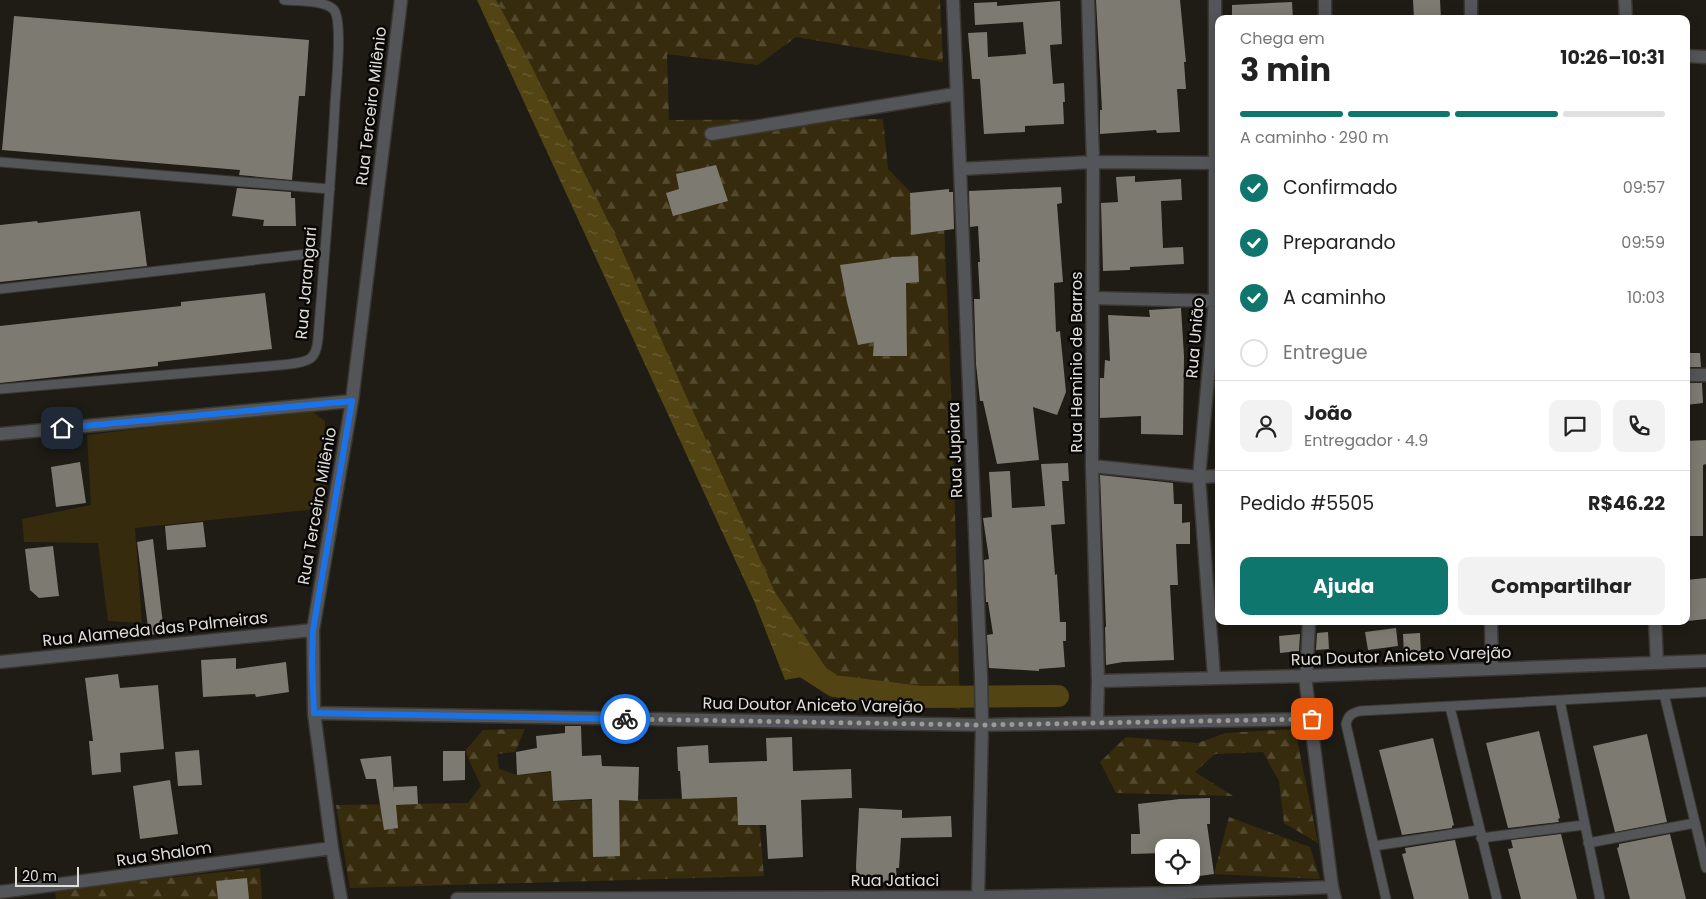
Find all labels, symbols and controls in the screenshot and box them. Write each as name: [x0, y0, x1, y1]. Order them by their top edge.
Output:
street label: Rua Terceiro Milênio: [350, 25, 392, 187]
text: Chega em: [1240, 27, 1325, 50]
text: 10:26–10:31: [1560, 44, 1665, 71]
text: 3 min: [1240, 47, 1331, 92]
text: A caminho · 290 m: [1240, 126, 1389, 149]
icon: check: [1240, 174, 1268, 202]
text: Confirmado: [1283, 174, 1397, 201]
text: 09:57: [1623, 176, 1665, 199]
street label: Rua Jarangari: [290, 226, 322, 340]
icon: check: [1240, 229, 1268, 257]
text: Preparando: [1283, 229, 1396, 256]
text: 09:59: [1621, 231, 1665, 254]
street label: Rua Heminio de Barros: [1065, 271, 1088, 453]
icon: check: [1240, 284, 1268, 312]
text: A caminho: [1283, 284, 1386, 311]
text: 10:03: [1627, 286, 1665, 309]
street label: Rua União: [1180, 297, 1210, 379]
text: Entregue: [1283, 339, 1367, 366]
button: person: [1240, 400, 1292, 452]
text: João: [1304, 400, 1352, 427]
button: chat: [1549, 400, 1601, 452]
button: phone: [1613, 400, 1665, 452]
street label: Rua Jupiara: [942, 402, 968, 498]
pin: [41, 407, 83, 449]
icon: home: [48, 414, 76, 442]
street label: Rua Terceiro Milênio: [292, 425, 342, 587]
text: Entregador · 4.9: [1304, 429, 1428, 452]
text: Pedido #5505: [1240, 490, 1374, 517]
text: R$46.22: [1588, 490, 1665, 517]
button: Ajuda: [1240, 557, 1448, 615]
button: Compartilhar: [1458, 557, 1665, 615]
street label: Rua Alameda das Palmeiras: [41, 606, 269, 652]
street label: Rua Doutor Aniceto Varejão: [1290, 641, 1512, 671]
street label: Rua Doutor Aniceto Varejão: [703, 692, 923, 718]
courier: [600, 694, 650, 744]
pin: [1291, 698, 1333, 740]
icon: bike: [611, 705, 639, 733]
icon: bag: [1298, 705, 1326, 733]
street label: Rua Shalom: [115, 836, 213, 872]
map controls: [1155, 839, 1200, 884]
button: locate: [1155, 839, 1200, 884]
scale bar: [15, 864, 79, 887]
text: 20 m: [22, 866, 57, 886]
street label: Rua Jatiaci: [851, 869, 939, 892]

